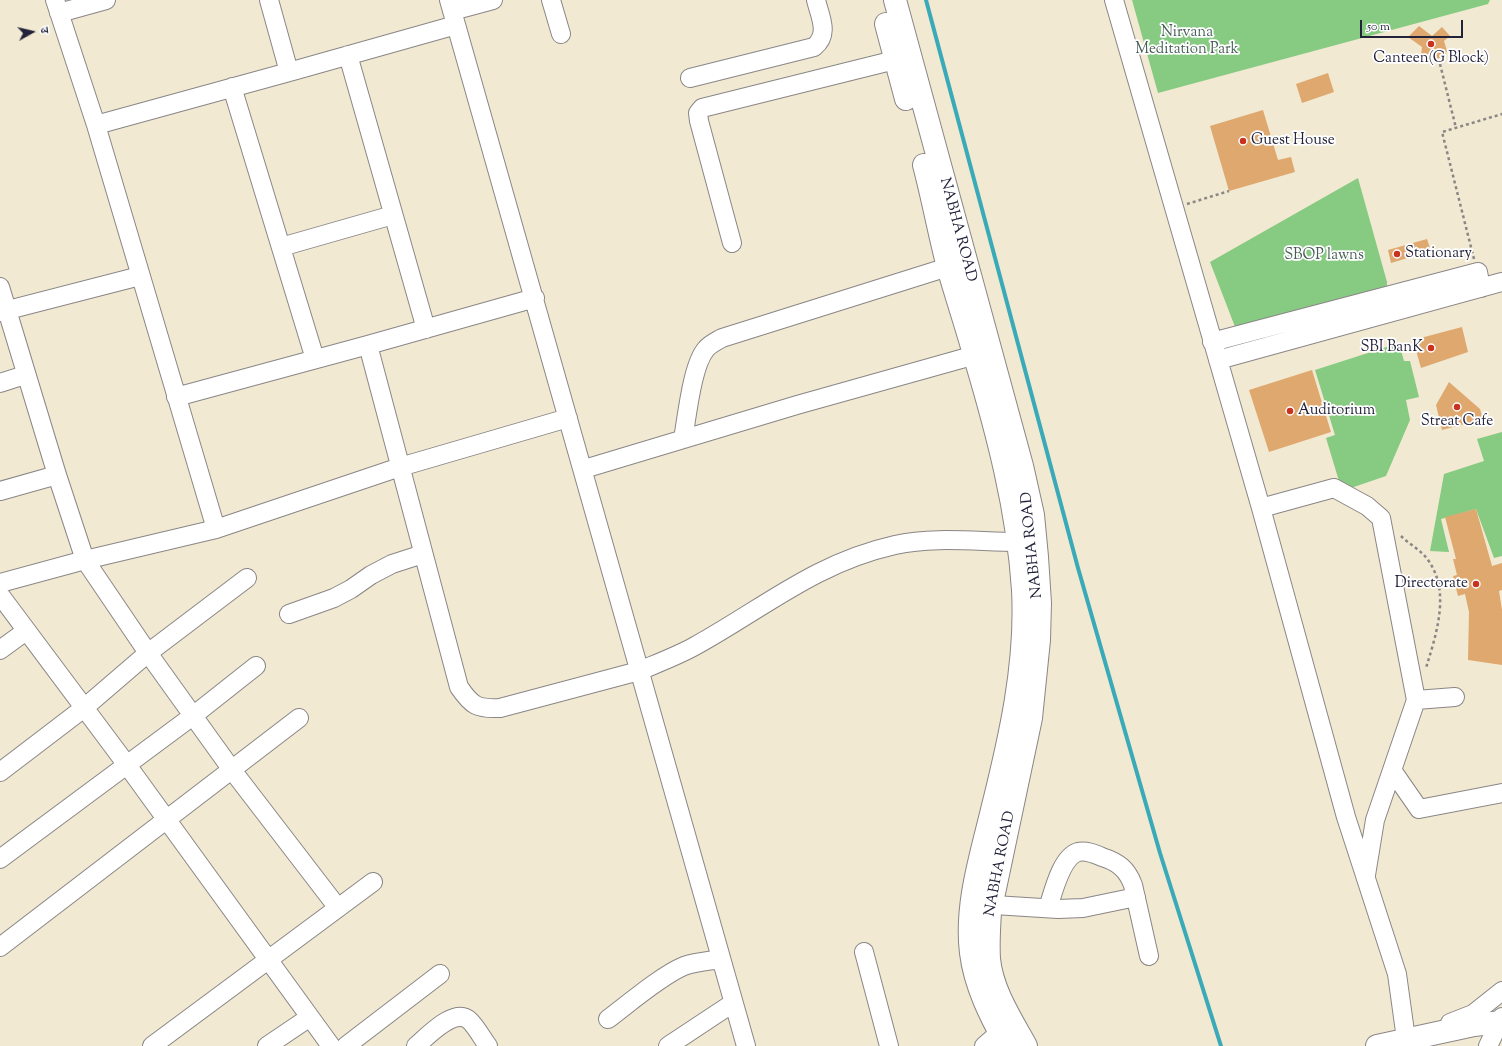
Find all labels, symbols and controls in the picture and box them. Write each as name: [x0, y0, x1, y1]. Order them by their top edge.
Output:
north arrow: [12, 12, 52, 52]
scale bar: [1362, 12, 1465, 38]
text: 50 m: [1367, 18, 1390, 36]
park label: Nirvana Meditation Park: [1135, 24, 1239, 59]
text: उ: [36, 26, 52, 34]
marker: Canteen(G Block): [1426, 39, 1436, 49]
place label: Canteen(G Block): [1373, 50, 1489, 68]
place label: Guest House: [1251, 132, 1335, 150]
marker: Guest House: [1238, 136, 1248, 146]
street label: NABHA ROAD: [934, 176, 980, 284]
place label: Stationary: [1405, 245, 1472, 263]
park label: SBOP lawns: [1284, 247, 1364, 265]
marker: Stationary: [1392, 249, 1402, 259]
place label: SBI BanK: [1360, 339, 1423, 357]
marker: SBI BanK: [1426, 343, 1436, 353]
place label: Auditorium: [1298, 402, 1375, 420]
marker: Streat Cafe: [1452, 402, 1462, 412]
marker: Auditorium: [1285, 406, 1295, 416]
place label: Streat Cafe: [1421, 413, 1493, 431]
street label: NABHA ROAD: [1018, 491, 1048, 599]
place label: Directorate: [1395, 575, 1468, 593]
marker: Directorate: [1471, 579, 1481, 589]
street label: NABHA ROAD: [982, 810, 1020, 918]

